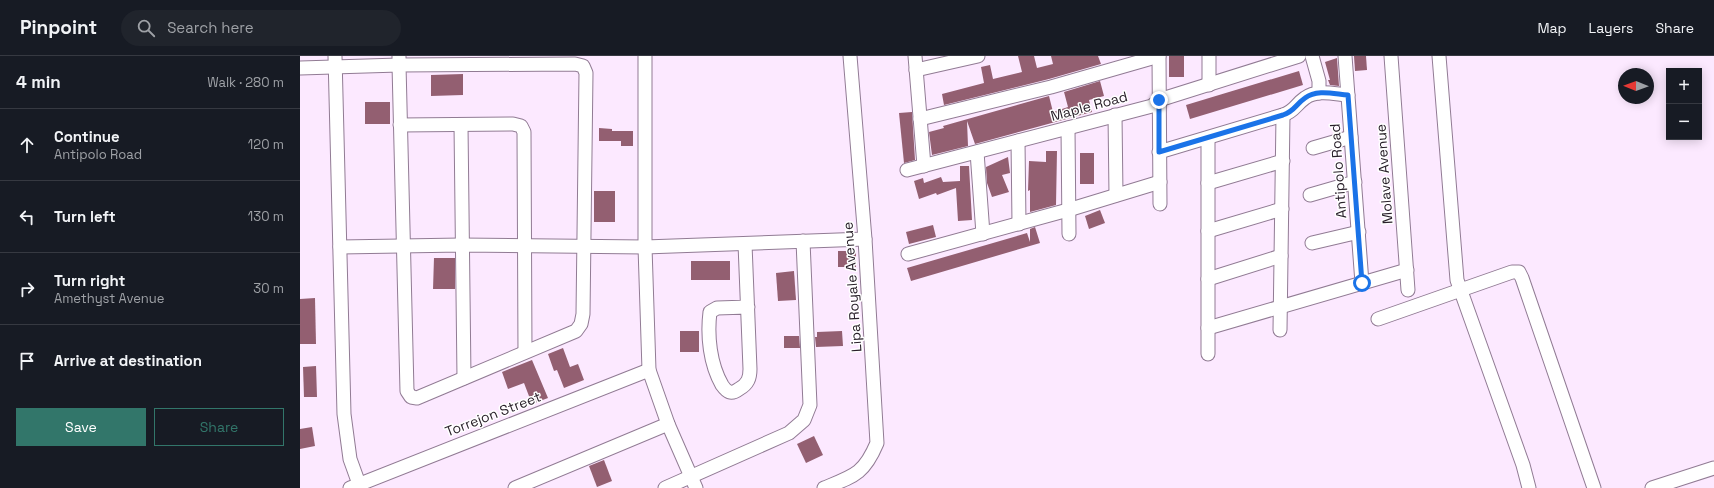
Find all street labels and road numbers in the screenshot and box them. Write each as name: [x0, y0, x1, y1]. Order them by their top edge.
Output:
street label: Maple Road: [1049, 87, 1129, 125]
street label: Antipolo Road: [1326, 123, 1350, 219]
street label: Molave Avenue: [1372, 123, 1396, 225]
street label: Lipa Royale Avenue: [838, 221, 866, 353]
street label: Torrejon Street: [443, 387, 543, 441]

